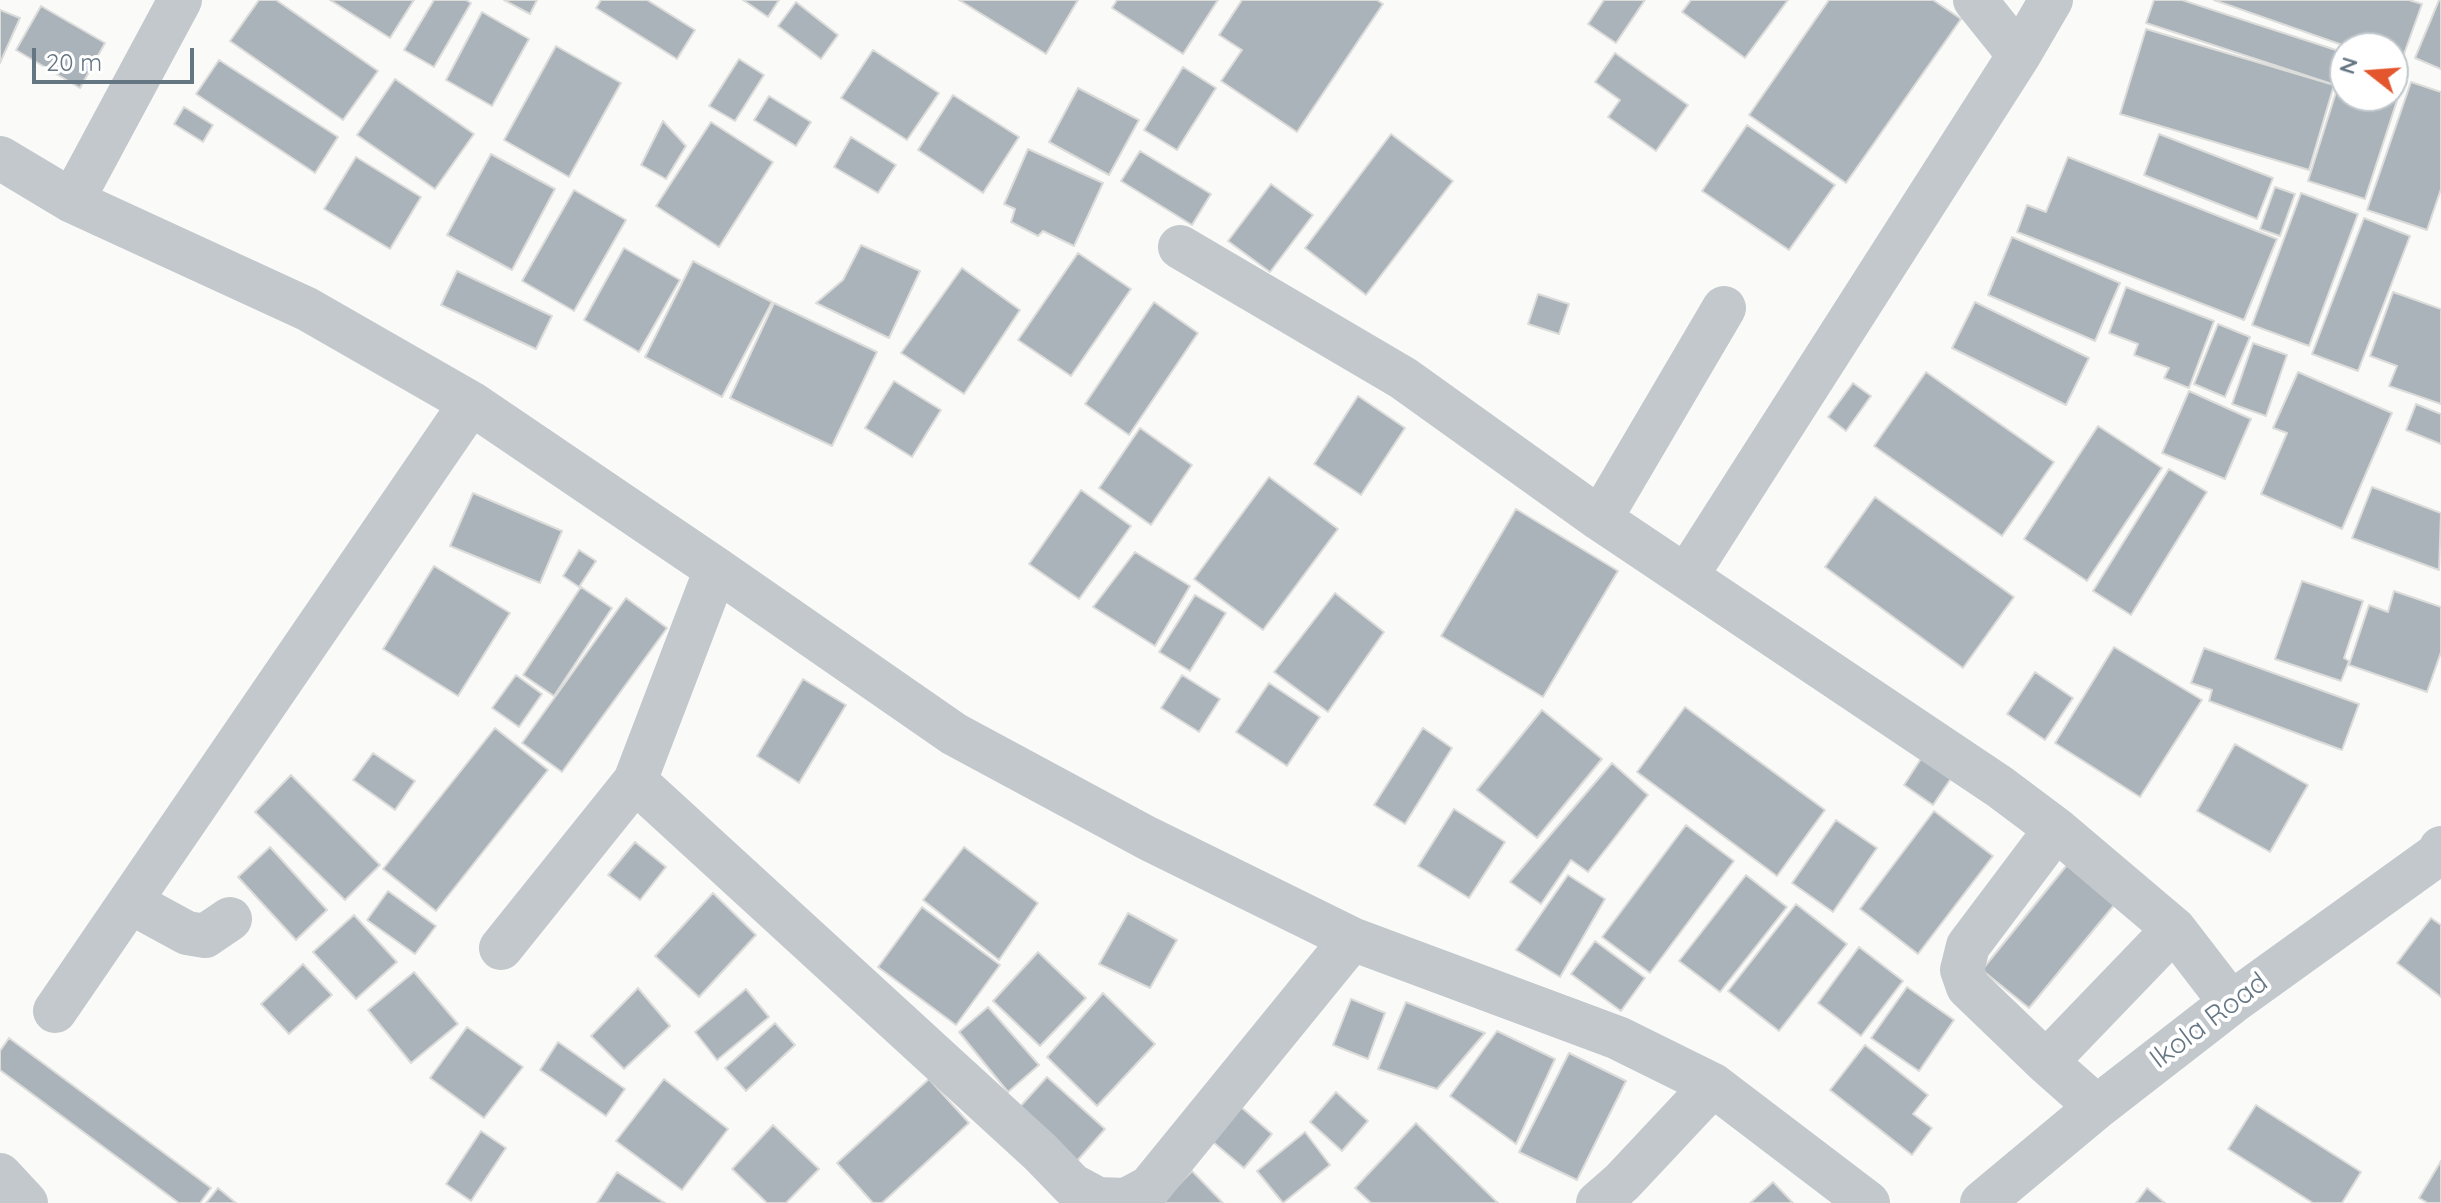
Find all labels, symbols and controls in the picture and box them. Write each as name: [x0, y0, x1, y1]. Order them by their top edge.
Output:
scale bar: [36, 32, 198, 82]
north arrow: [2329, 32, 2409, 112]
text: 20 m: [46, 47, 102, 77]
text: N: [2332, 54, 2364, 77]
street label: Ikola Road: [2143, 966, 2275, 1076]

